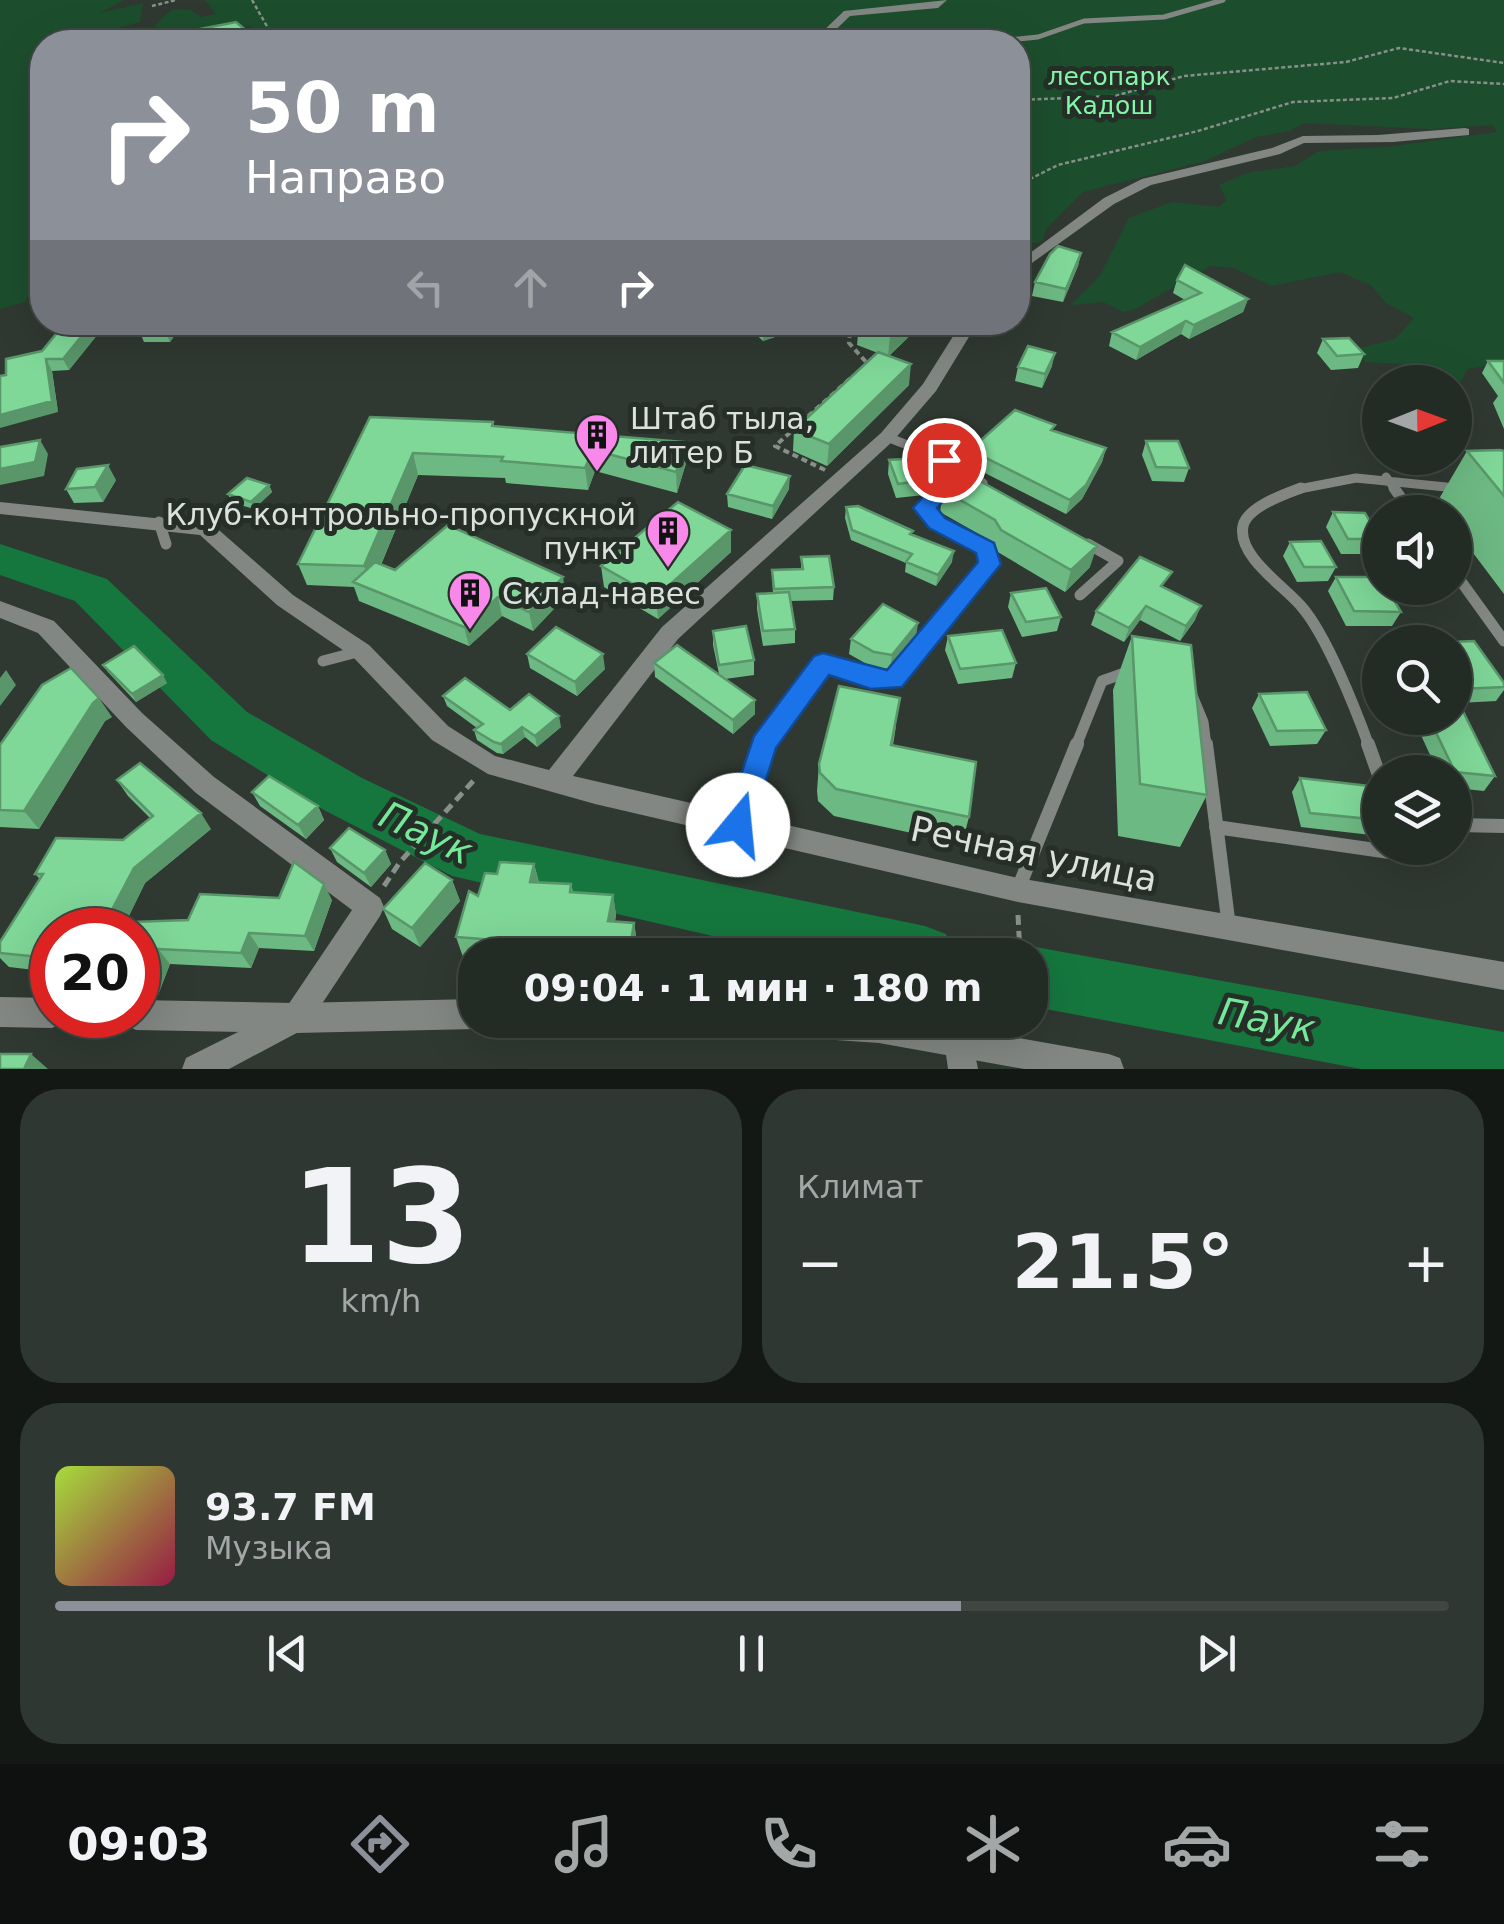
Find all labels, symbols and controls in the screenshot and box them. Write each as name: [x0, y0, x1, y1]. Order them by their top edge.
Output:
park label: лесопарк Кадош: [1047, 62, 1171, 120]
text: 50 m: [245, 67, 440, 149]
icon: right: [80, 70, 210, 200]
text: Направо: [245, 151, 446, 204]
icon: left: [398, 260, 453, 315]
icon: ahead: [503, 260, 558, 315]
icon: right: [608, 260, 663, 315]
north arrow: [1362, 365, 1472, 475]
map controls: [1362, 365, 1472, 865]
place label: Штаб тыла, литер Б: [630, 401, 814, 470]
building icon: Штаб тыла, литер Б: [574, 412, 620, 473]
pin: [902, 418, 987, 503]
icon: arrive: [917, 433, 972, 488]
button: sound: [1362, 495, 1472, 605]
place label: Клуб-контрольно-пропускной пункт: [165, 497, 636, 566]
building icon: Клуб-контрольно-пропускной пункт: [645, 508, 691, 569]
building icon: Склад-навес: [447, 570, 493, 631]
place label: Склад-навес: [502, 576, 701, 611]
button: search: [1362, 625, 1472, 735]
button: layers: [1362, 755, 1472, 865]
position arrow: [686, 773, 790, 877]
water label: Паук: [373, 792, 479, 874]
street label: Речная улица: [907, 808, 1161, 900]
speed limit sign: 20: [30, 908, 160, 1038]
text: 09:04 · 1 мин · 180 m: [524, 966, 982, 1010]
water label: Паук: [1215, 989, 1319, 1051]
text: 13: [291, 1141, 471, 1293]
text: Климат: [797, 1168, 923, 1206]
text: 21.5°: [1012, 1218, 1234, 1306]
text: −: [797, 1231, 843, 1295]
text: +: [1403, 1231, 1449, 1295]
text: km/h: [341, 1282, 421, 1320]
text: 93.7 FM: [205, 1485, 376, 1529]
text: Музыка: [205, 1529, 333, 1567]
icon: previous: [260, 1626, 315, 1681]
icon: pause: [724, 1626, 779, 1681]
icon: next: [1189, 1626, 1244, 1681]
icon: directions: [345, 1809, 415, 1879]
icon: music: [549, 1809, 619, 1879]
icon: phone: [754, 1809, 824, 1879]
icon: climate: [958, 1809, 1028, 1879]
icon: car: [1162, 1809, 1232, 1879]
icon: filters: [1367, 1809, 1437, 1879]
text: 09:03: [67, 1818, 210, 1871]

